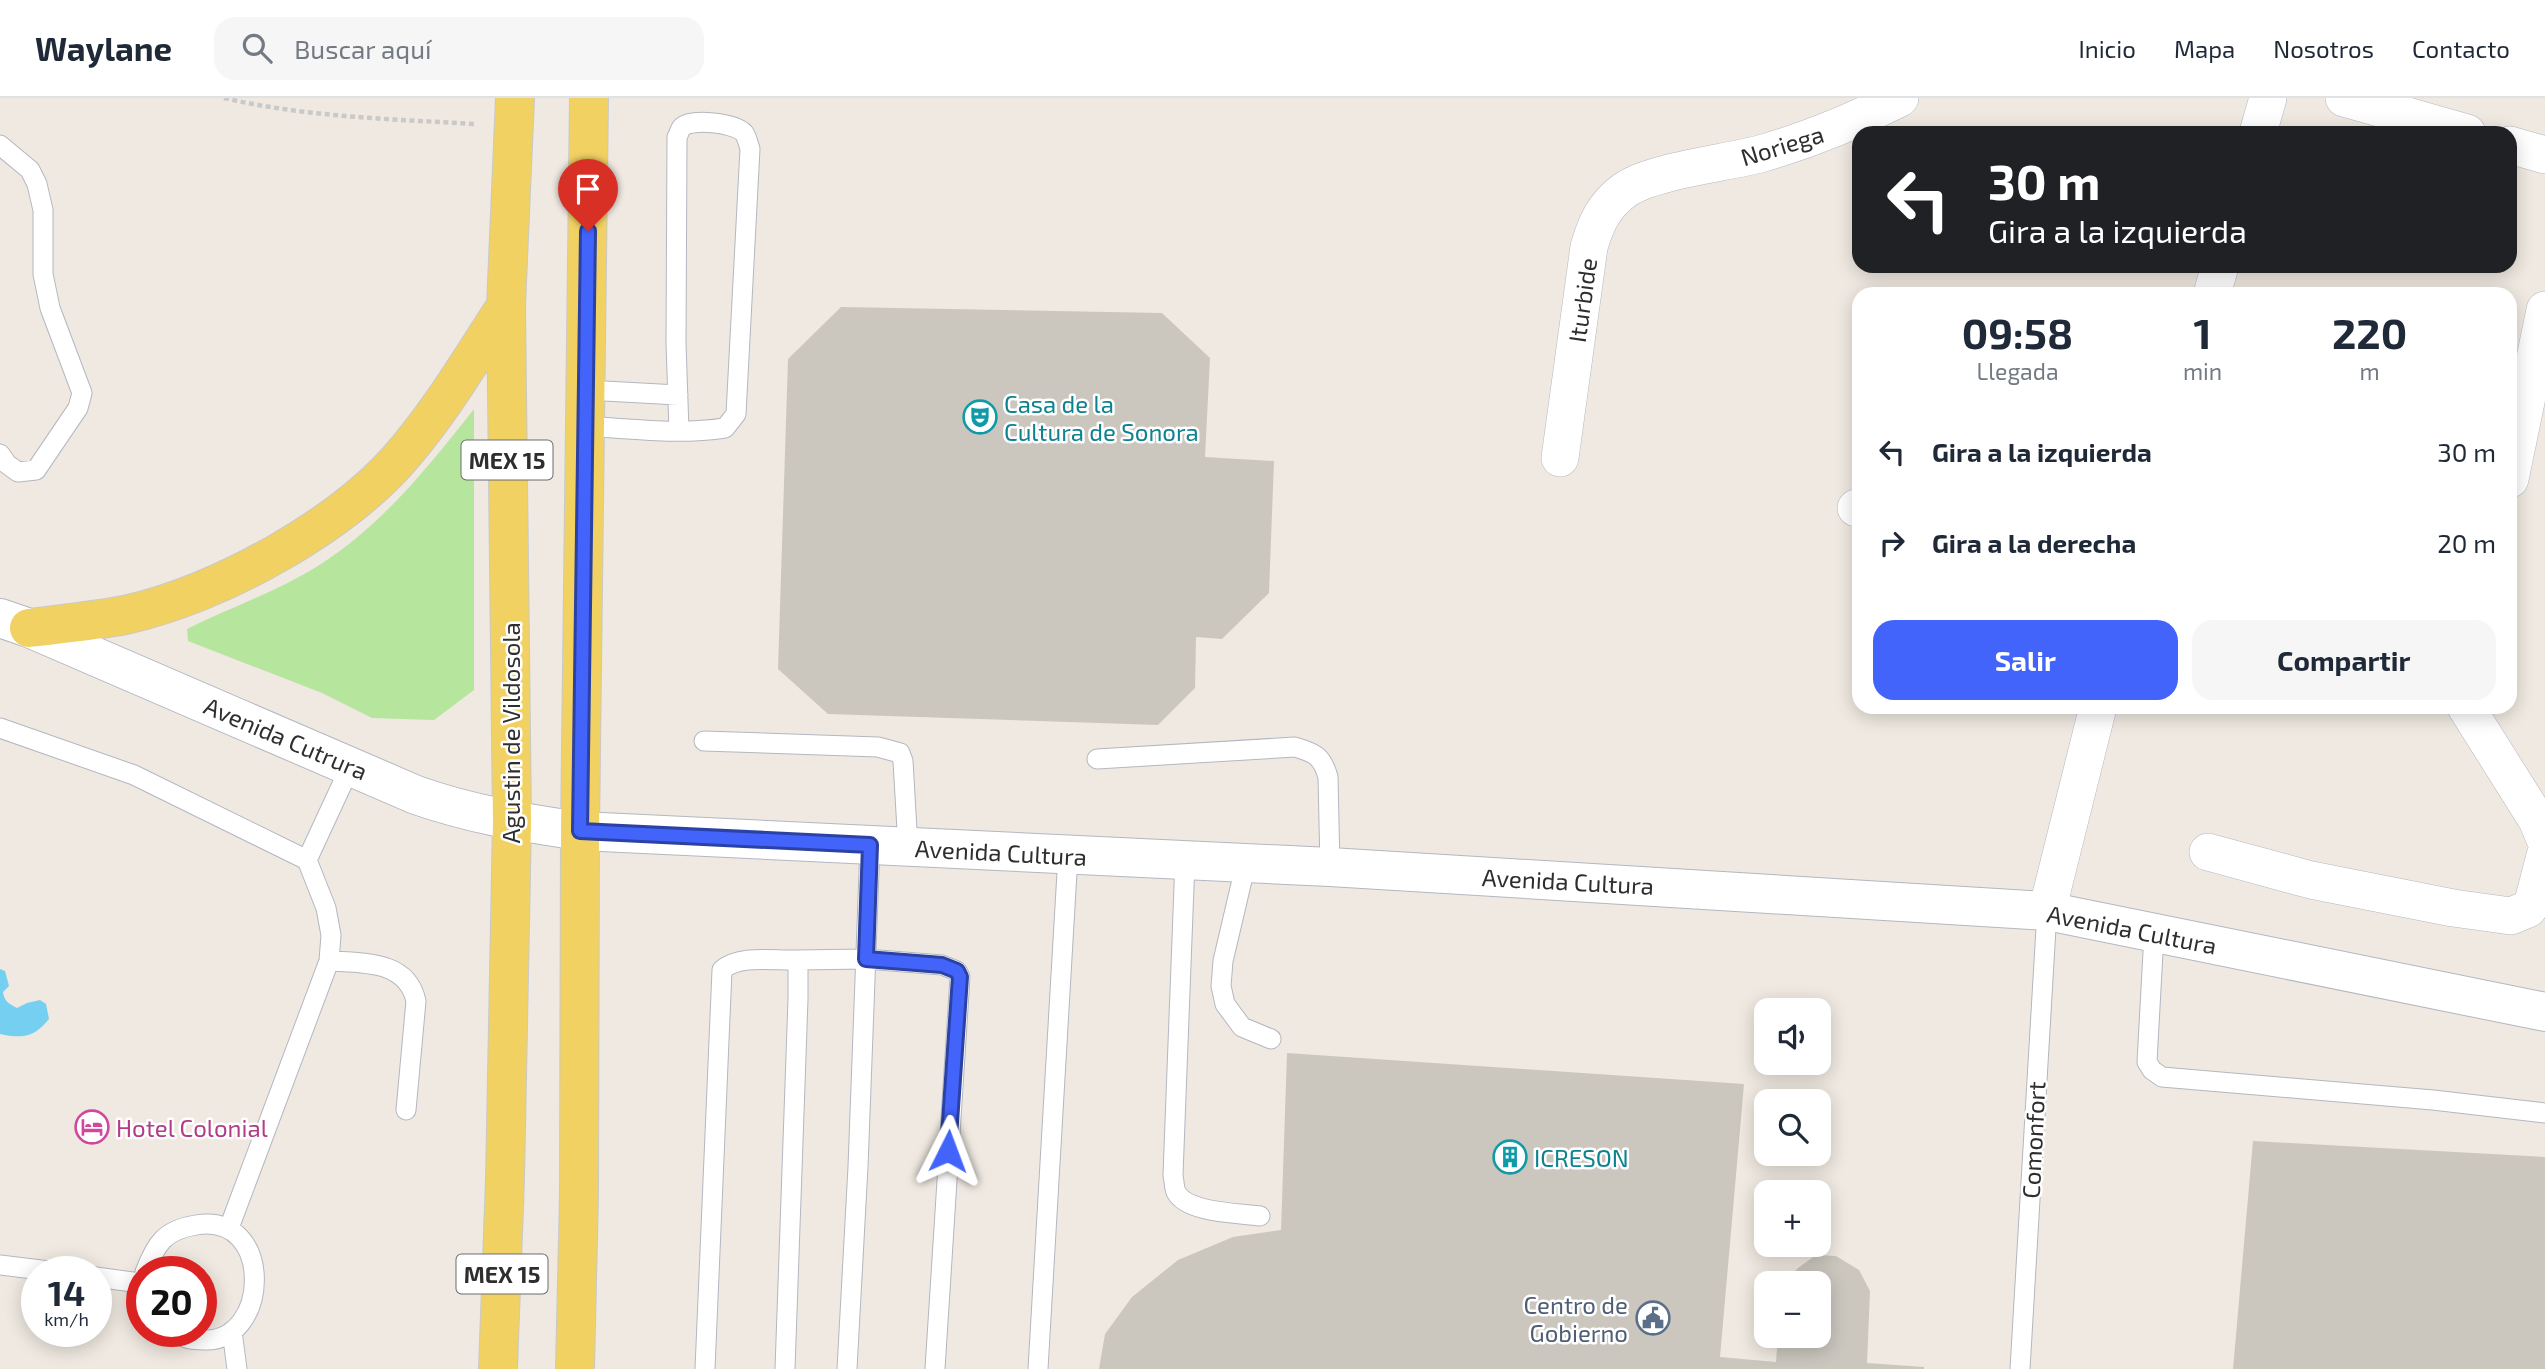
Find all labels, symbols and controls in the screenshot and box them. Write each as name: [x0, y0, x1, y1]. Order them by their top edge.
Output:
search box: [214, 17, 704, 80]
text: Waylane: [35, 28, 172, 68]
icon: search: [238, 29, 276, 67]
text: Buscar aquí: [294, 33, 431, 64]
text: Inicio: [2078, 34, 2136, 63]
text: Mapa: [2174, 34, 2235, 63]
text: Nosotros: [2273, 34, 2374, 63]
text: Contacto: [2412, 34, 2510, 63]
street label: Noriega: [1737, 119, 1827, 171]
text: 30 m: [1988, 151, 2100, 210]
icon: left: [1873, 154, 1964, 245]
pin: [558, 159, 618, 231]
icon: arrive: [569, 170, 607, 208]
text: Gira a la izquierda: [1988, 211, 2247, 249]
street label: Iturbide: [1562, 256, 1602, 344]
text: 09:58: [1962, 307, 2073, 357]
text: 1: [2193, 307, 2212, 357]
text: 220: [2332, 307, 2407, 357]
text: Llegada: [1976, 357, 2059, 385]
text: min: [2183, 357, 2222, 385]
text: m: [2359, 357, 2380, 385]
place label: Casa de la Cultura de Sonora: [1004, 389, 1199, 446]
theatre icon: Casa de la Cultura de Sonora: [961, 398, 999, 436]
icon: left: [1873, 433, 1911, 471]
text: Gira a la izquierda: [1932, 436, 2152, 467]
text: 30 m: [2437, 436, 2496, 467]
road number: MEX 15: [462, 440, 552, 480]
icon: right: [1873, 524, 1911, 562]
text: Gira a la derecha: [1932, 527, 2136, 558]
text: 20 m: [2437, 527, 2496, 558]
button: Salir: [1873, 620, 2178, 700]
button: Compartir: [2192, 620, 2496, 700]
street label: Agustin de Vildosola: [496, 622, 525, 844]
street label: Avenida Cutrura: [200, 691, 372, 785]
street label: Avenida Cultura: [914, 833, 1088, 871]
street label: Avenida Cultura: [1481, 862, 1655, 900]
street label: Avenida Cultura: [2045, 898, 2219, 960]
map controls: [1754, 998, 1831, 1348]
button: sound: [1754, 998, 1831, 1075]
street label: Comonfort: [2015, 1081, 2051, 1199]
button: search: [1754, 1089, 1831, 1166]
hotel icon: Hotel Colonial: [73, 1108, 111, 1146]
place label: Hotel Colonial: [116, 1113, 268, 1142]
position arrow: [911, 1114, 985, 1188]
building icon: ICRESON: [1491, 1138, 1529, 1176]
place label: ICRESON: [1534, 1143, 1629, 1172]
button: +: [1754, 1180, 1831, 1257]
road number: MEX 15: [456, 1254, 548, 1294]
speed limit sign: 20: [126, 1256, 217, 1347]
text: 14: [48, 1271, 85, 1313]
button: −: [1754, 1271, 1831, 1348]
place label: Centro de Gobierno: [1523, 1290, 1628, 1347]
public building icon: Centro de Gobierno: [1634, 1299, 1672, 1337]
text: km/h: [44, 1308, 89, 1330]

